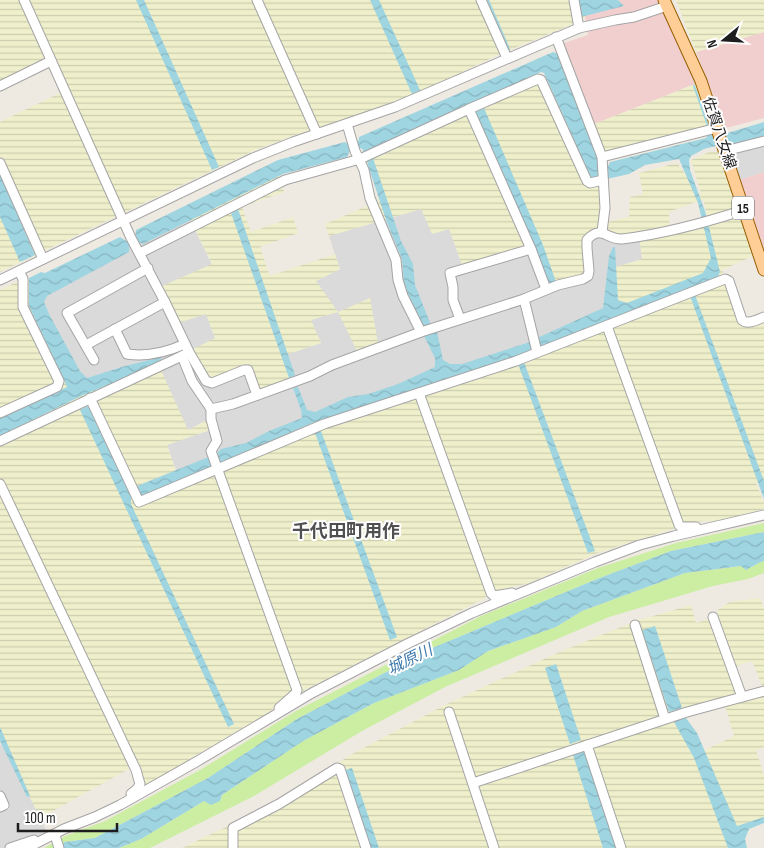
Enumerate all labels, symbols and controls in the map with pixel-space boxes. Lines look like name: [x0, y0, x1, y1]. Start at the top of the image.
north arrow: [699, 15, 749, 65]
text: N: [703, 38, 721, 50]
street label: 佐賀八女線: [698, 94, 740, 172]
road number: 15: [732, 197, 754, 220]
district label: 千代田町用作: [292, 521, 400, 542]
water label: 城原川: [384, 640, 438, 679]
scale bar: [18, 800, 116, 832]
text: 100 m: [25, 809, 56, 828]

